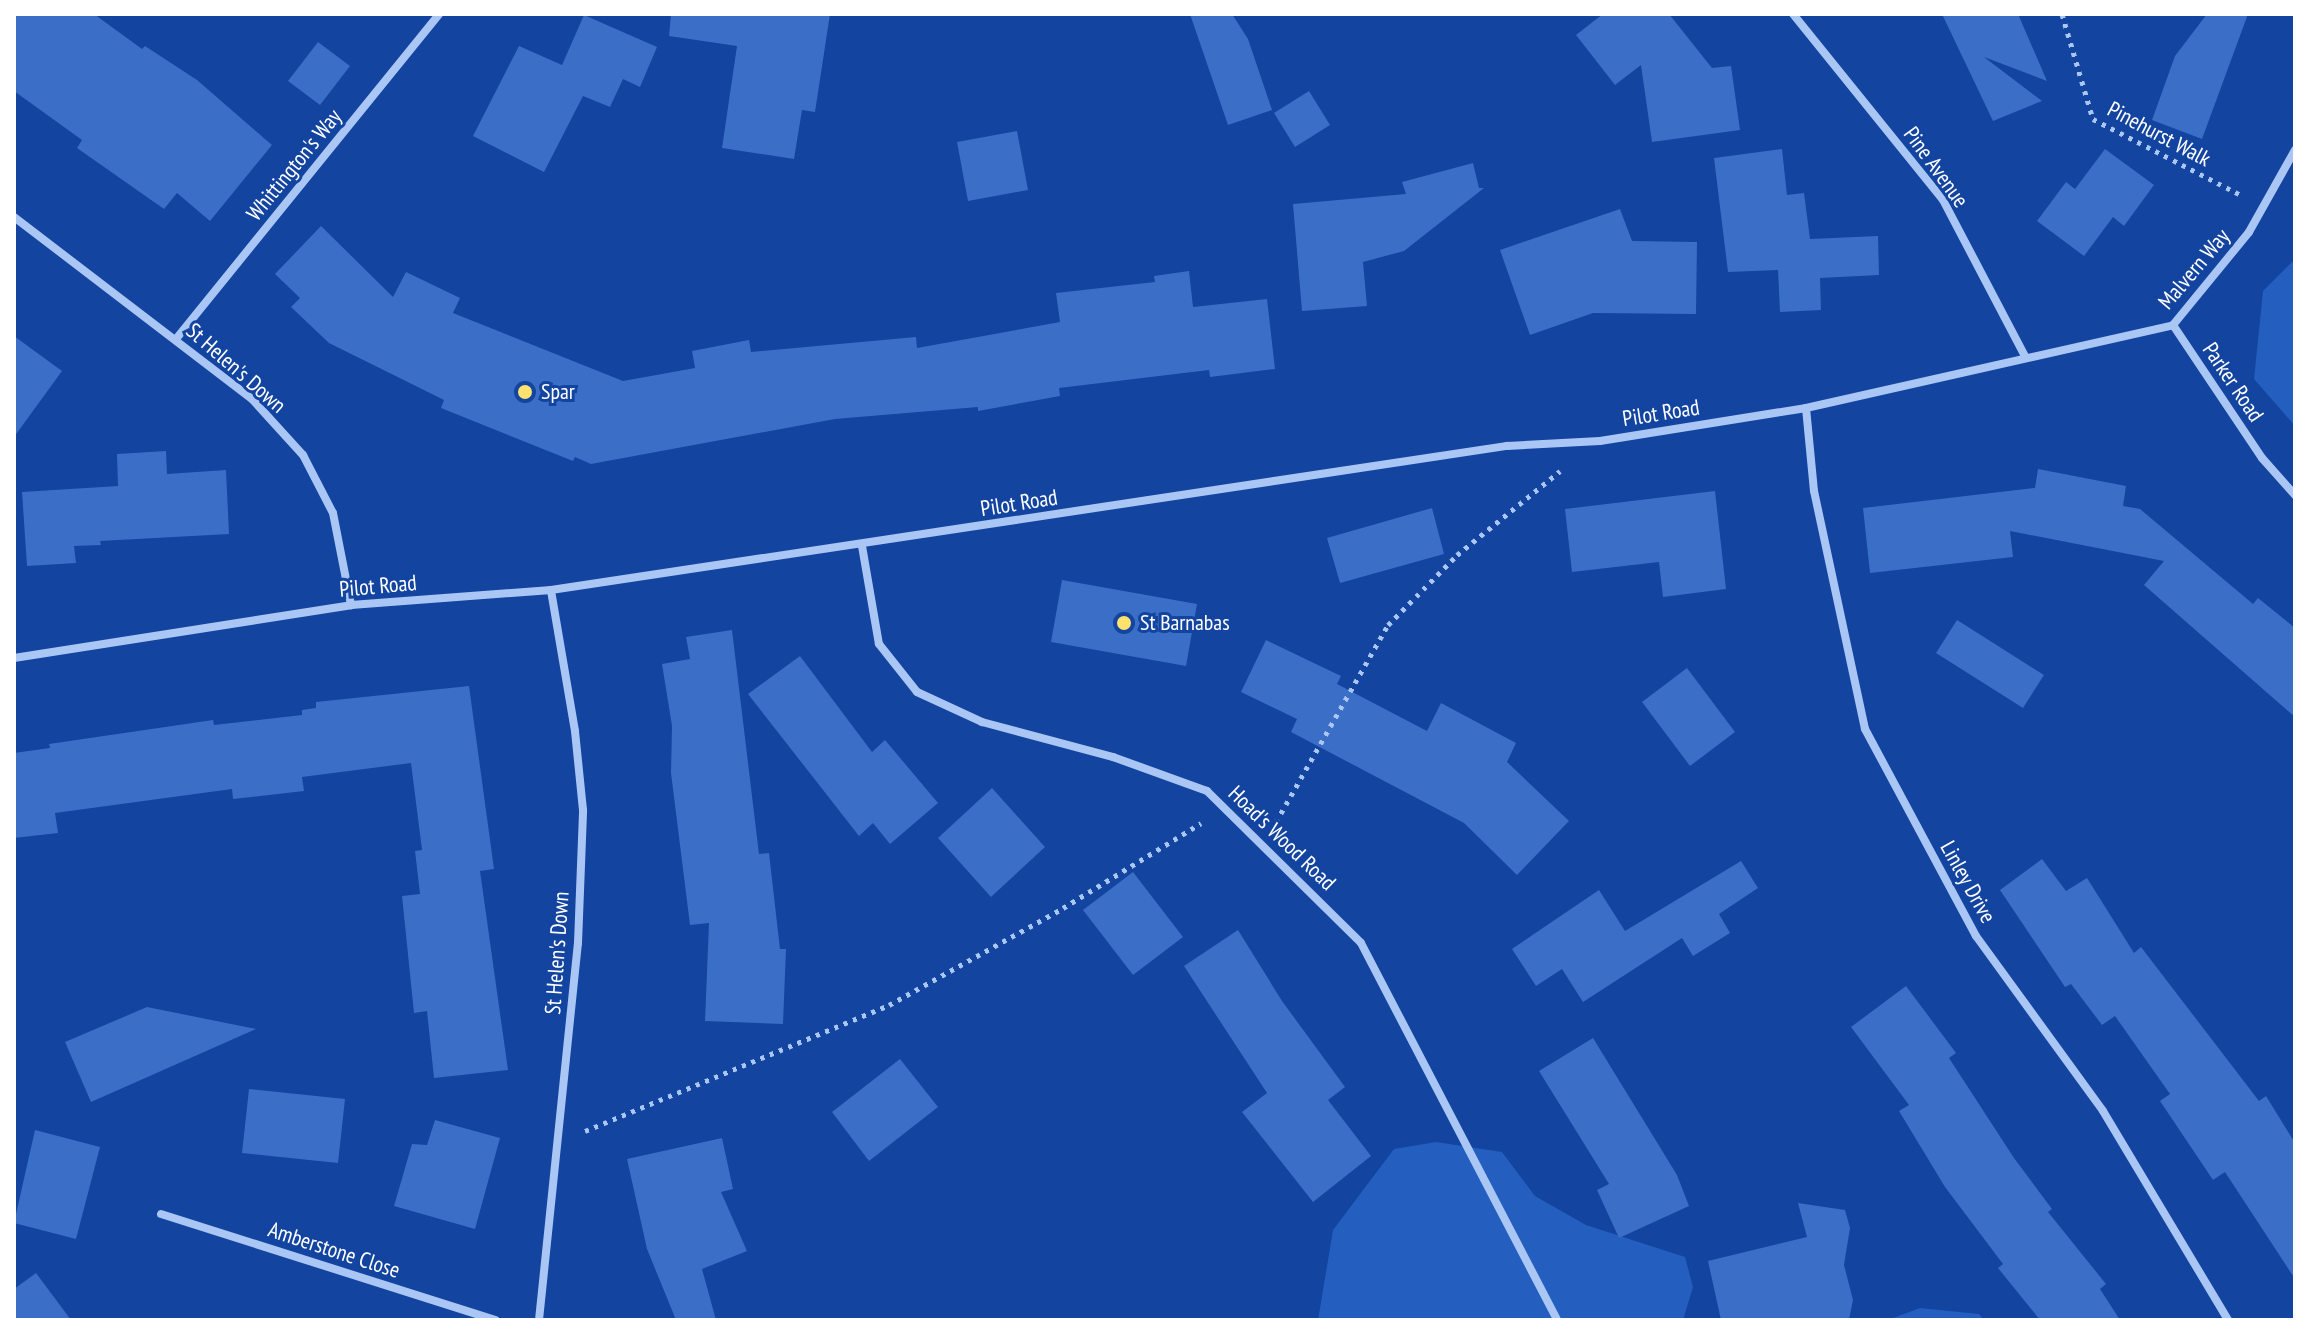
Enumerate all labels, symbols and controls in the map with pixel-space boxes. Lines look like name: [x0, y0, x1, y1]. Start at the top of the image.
street label: Pinehurst Walk: [2103, 96, 2215, 172]
street label: Whittington's Way: [241, 104, 347, 226]
street label: Pine Avenue: [1898, 121, 1974, 213]
street label: Malvern Way: [2153, 223, 2235, 315]
street label: St Helen's Down: [181, 318, 291, 418]
street label: Parker Road: [2197, 337, 2269, 427]
place label: Spar: [541, 379, 575, 405]
marker: Spar: [516, 383, 534, 401]
street label: Pilot Road: [1621, 394, 1701, 432]
street label: Pilot Road: [979, 484, 1059, 522]
street label: Pilot Road: [338, 569, 418, 603]
place label: St Barnabas: [1140, 610, 1230, 636]
marker: St Barnabas: [1115, 614, 1133, 632]
street label: Hoad's Wood Road: [1223, 780, 1341, 896]
street label: Linley Drive: [1935, 836, 2001, 928]
street label: St Helen's Down: [540, 891, 574, 1015]
street label: Amberstone Close: [265, 1216, 403, 1284]

